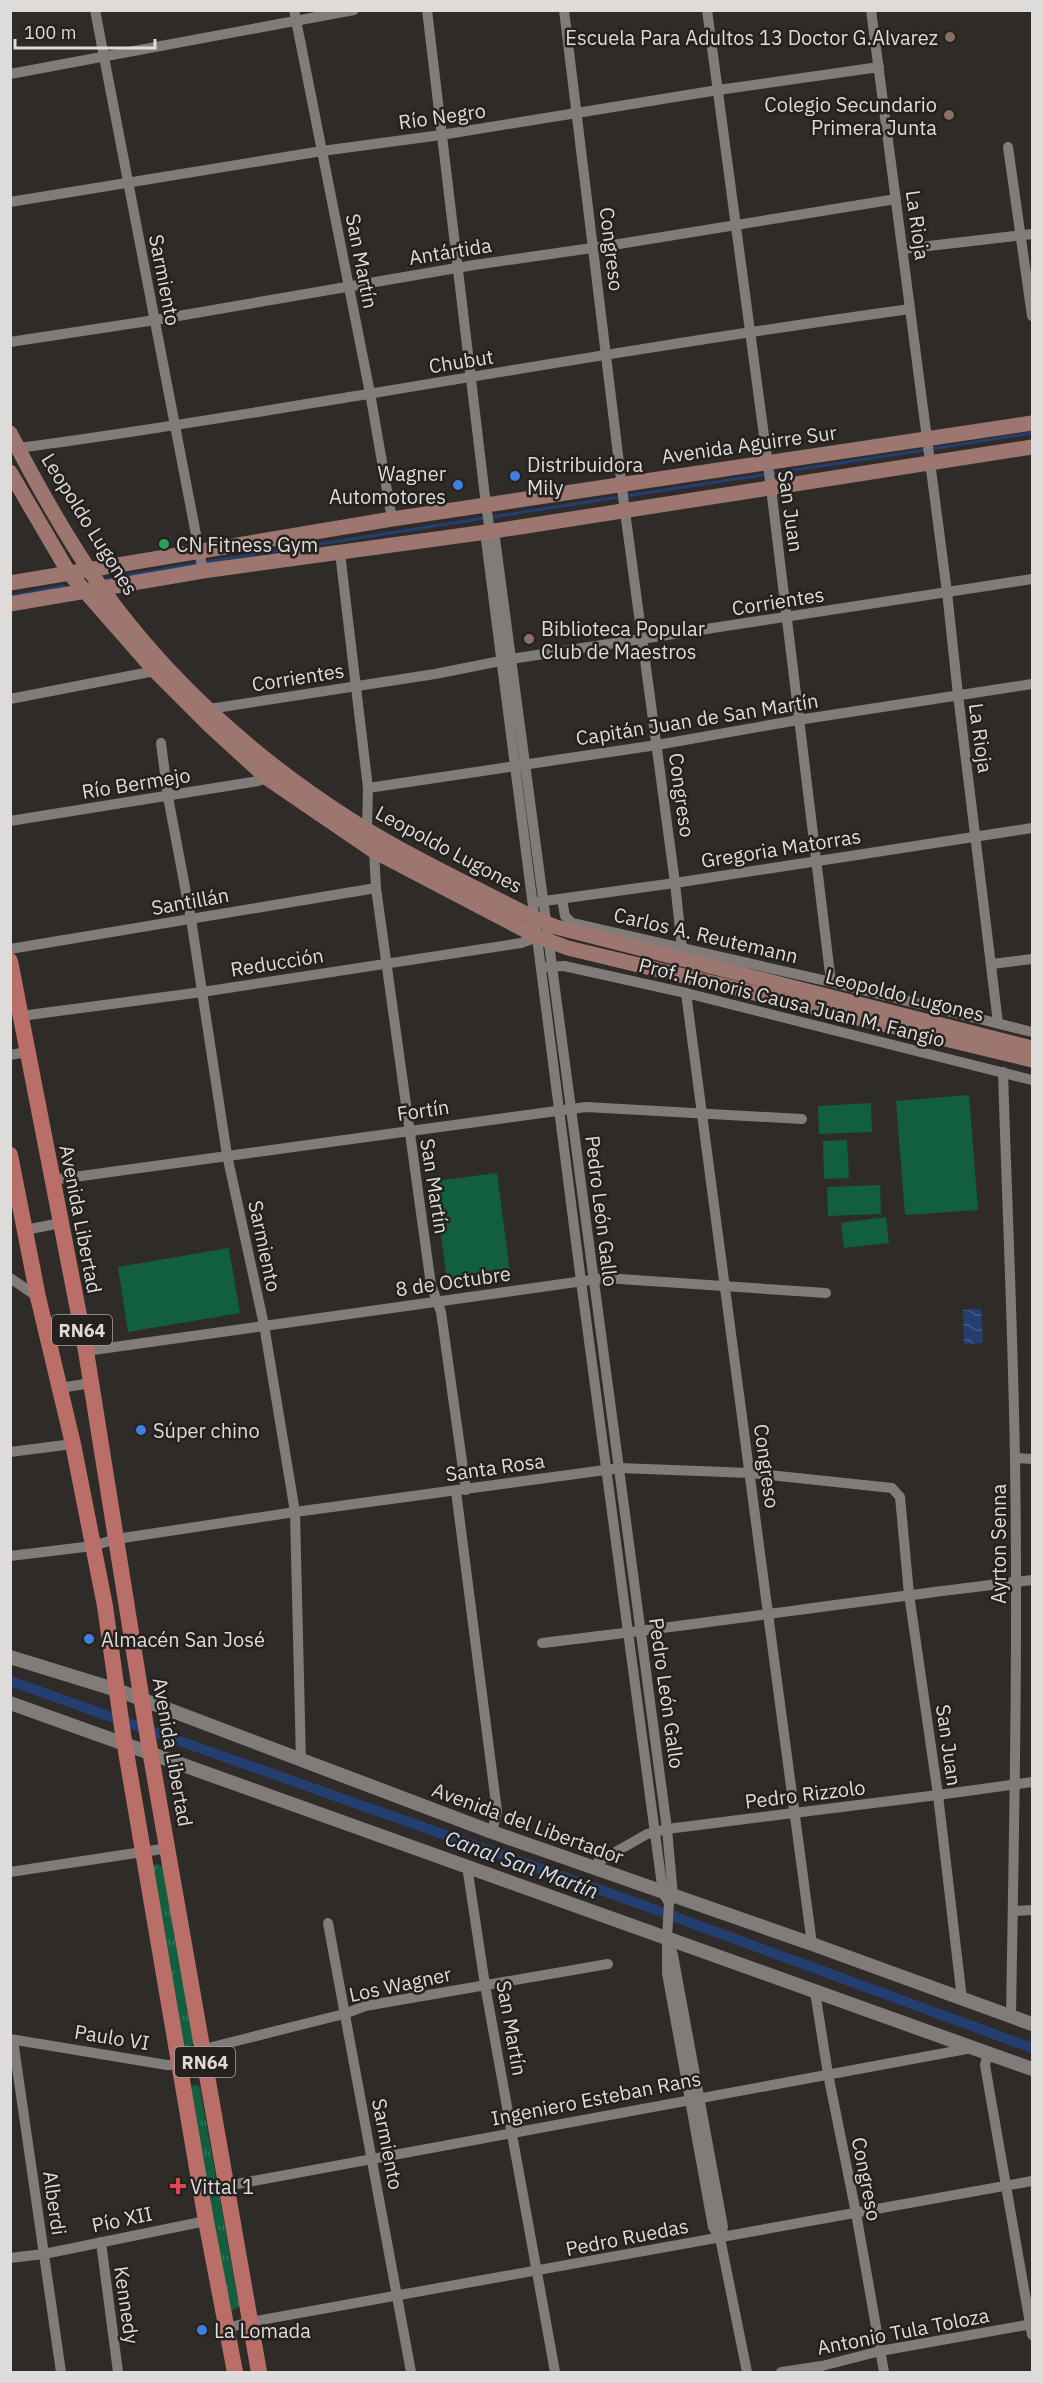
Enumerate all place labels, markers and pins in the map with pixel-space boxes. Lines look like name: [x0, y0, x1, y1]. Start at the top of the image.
place label: Escuela Para Adultos 13 Doctor G.Alvarez: [565, 24, 938, 51]
marker: Escuela Para Adultos 13 Doctor G.Alvarez: [943, 30, 957, 44]
place label: Colegio Secundario Primera Junta: [764, 91, 937, 141]
marker: Colegio Secundario Primera Junta: [942, 108, 956, 122]
place label: Distribuidora Mily: [527, 451, 643, 501]
place label: Wagner Automotores: [329, 460, 446, 510]
marker: Distribuidora Mily: [508, 469, 522, 483]
marker: Wagner Automotores: [451, 478, 465, 492]
place label: CN Fitness Gym: [176, 531, 318, 558]
marker: CN Fitness Gym: [157, 537, 171, 551]
place label: Biblioteca Popular Club de Maestros: [541, 615, 705, 665]
marker: Biblioteca Popular Club de Maestros: [522, 632, 536, 646]
place label: Súper chino: [153, 1417, 260, 1444]
marker: Súper chino: [134, 1423, 148, 1437]
place label: Almacén San José: [101, 1626, 265, 1653]
marker: Almacén San José: [82, 1632, 96, 1646]
place label: Vittal 1: [190, 2173, 254, 2200]
marker: Vittal 1: [171, 2179, 185, 2193]
place label: La Lomada: [214, 2317, 311, 2344]
marker: La Lomada: [195, 2323, 209, 2337]

